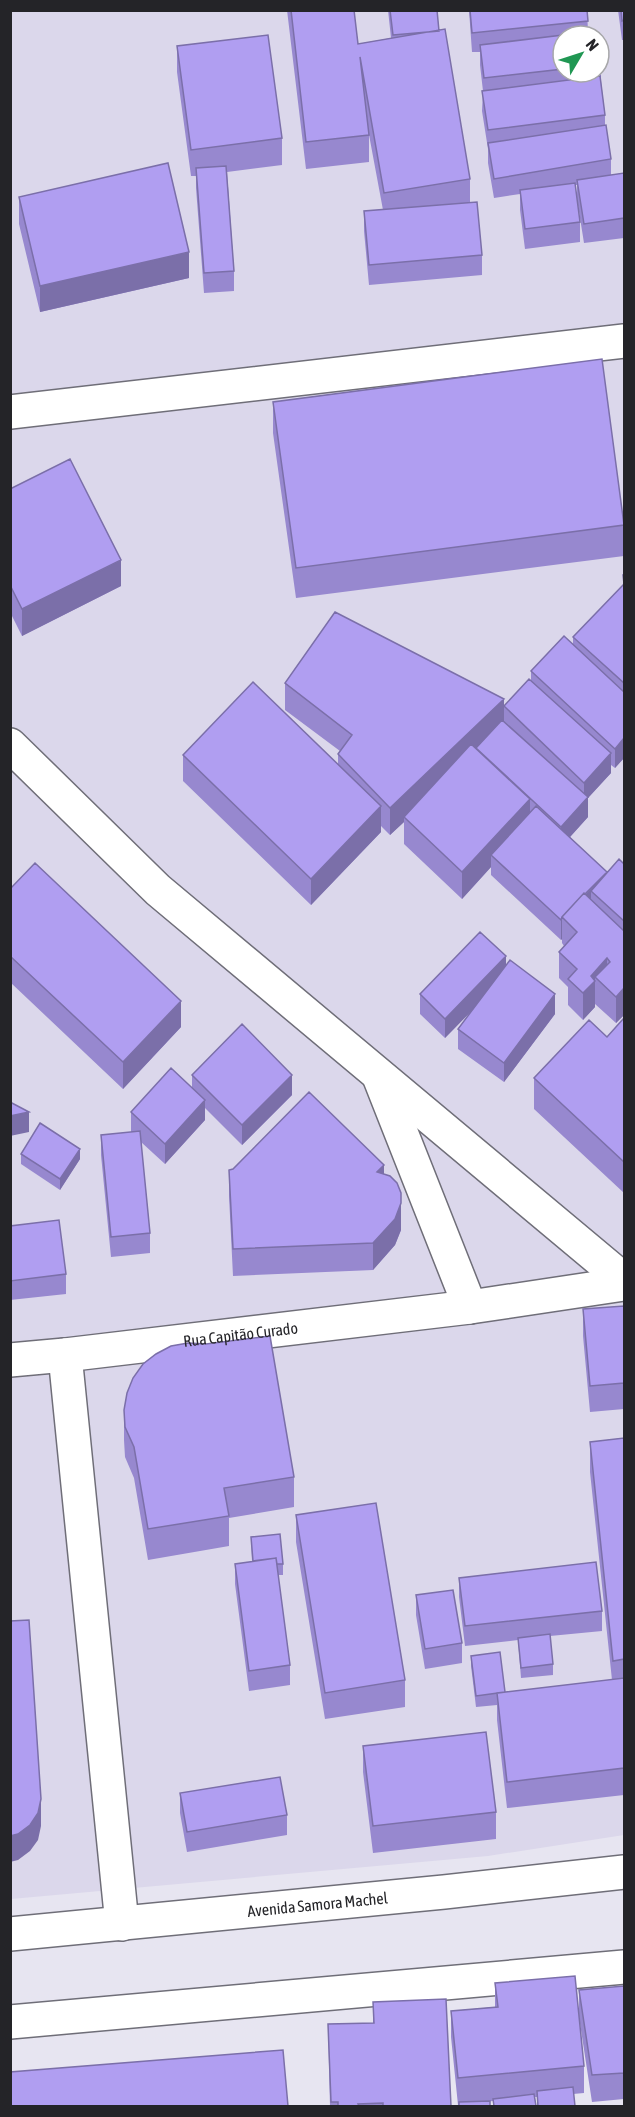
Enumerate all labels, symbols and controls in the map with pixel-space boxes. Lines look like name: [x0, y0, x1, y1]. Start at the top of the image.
north arrow: [551, 24, 611, 84]
text: N: [583, 35, 603, 54]
street label: Rua Capitão Curado: [182, 1318, 299, 1350]
street label: Avenida Samora Machel: [247, 1888, 389, 1920]

